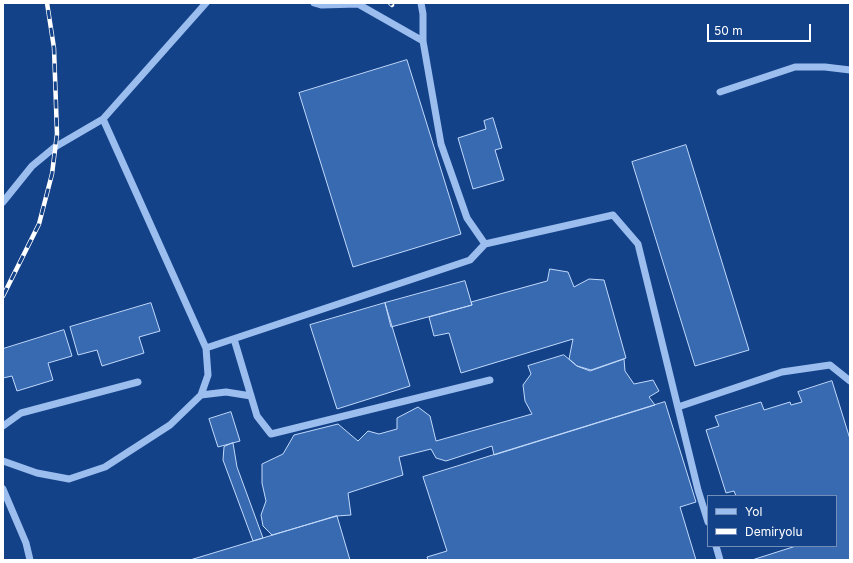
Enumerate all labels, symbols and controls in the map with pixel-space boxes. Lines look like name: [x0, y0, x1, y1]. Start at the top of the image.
scale bar: [709, 16, 813, 42]
text: 50 m: [714, 23, 743, 38]
legend: [707, 495, 837, 547]
text: Yol: [745, 504, 762, 519]
text: Demiryolu: [745, 524, 803, 539]

